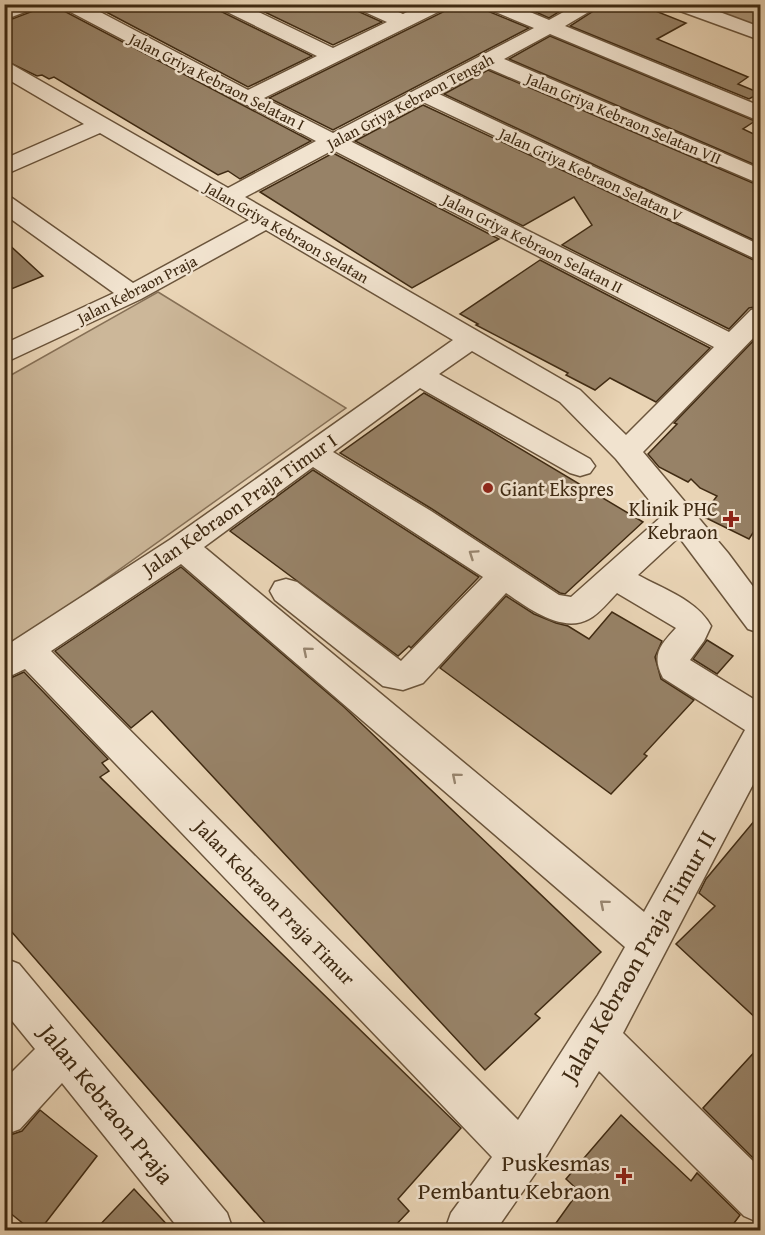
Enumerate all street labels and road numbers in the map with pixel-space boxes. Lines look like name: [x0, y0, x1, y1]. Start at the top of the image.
street label: Jalan Griya Kebraon Selatan I: [123, 25, 309, 136]
street label: Jalan Griya Kebraon Tengah: [321, 47, 498, 156]
street label: Jalan Griya Kebraon Selatan VII: [521, 65, 725, 170]
street label: Jalan Griya Kebraon Selatan V: [493, 120, 687, 227]
street label: Jalan Griya Kebraon Selatan: [199, 174, 374, 289]
street label: Jalan Griya Kebraon Selatan II: [437, 186, 627, 299]
street label: Jalan Kebraon Praja: [71, 248, 201, 330]
street label: Jalan Kebraon Praja Timur I: [133, 426, 342, 584]
street label: Jalan Kebraon Praja Timur: [186, 810, 362, 992]
street label: Jalan Kebraon Praja Timur II: [550, 824, 724, 1091]
street label: Jalan Kebraon Praja: [29, 1014, 183, 1192]

